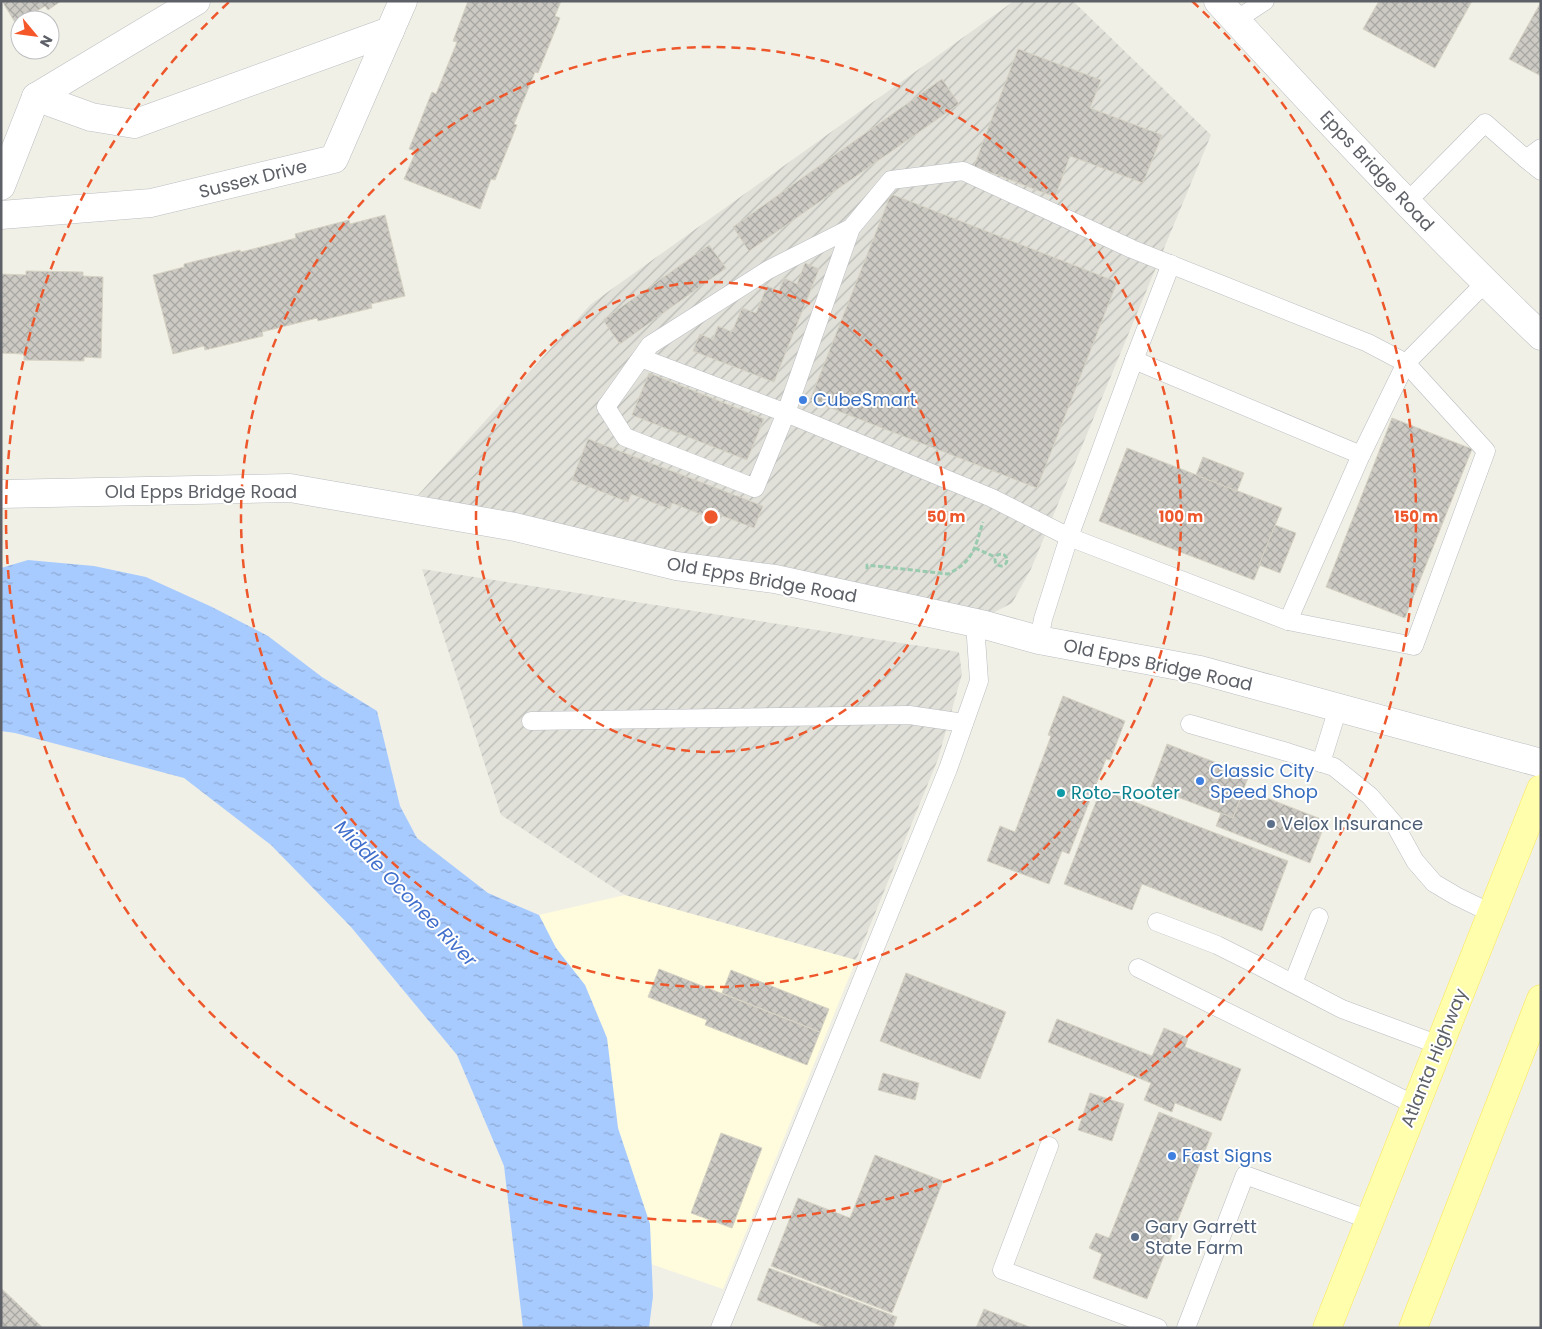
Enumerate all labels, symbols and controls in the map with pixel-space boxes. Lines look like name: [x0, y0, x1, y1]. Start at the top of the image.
north arrow: [10, 10, 60, 60]
text: N: [35, 32, 58, 51]
street label: Epps Bridge Road: [1315, 105, 1440, 237]
street label: Sussex Drive: [196, 153, 310, 204]
place label: CubeSmart: [813, 387, 916, 412]
marker: CubeSmart: [797, 394, 809, 406]
street label: Old Epps Bridge Road: [105, 479, 297, 504]
text: 50 m: [927, 506, 965, 527]
text: 100 m: [1159, 506, 1203, 527]
text: 150 m: [1394, 506, 1438, 527]
centre of rings: [702, 508, 720, 526]
street label: Old Epps Bridge Road: [665, 550, 859, 609]
street label: Old Epps Bridge Road: [1061, 632, 1255, 697]
place label: Classic City Speed Shop: [1210, 758, 1318, 804]
marker: Classic City Speed Shop: [1194, 775, 1206, 787]
place label: Roto-Rooter: [1071, 780, 1180, 805]
marker: Roto-Rooter: [1055, 787, 1067, 799]
place label: Velox Insurance: [1281, 811, 1423, 836]
water label: Middle Oconee River: [328, 814, 484, 973]
marker: Velox Insurance: [1265, 818, 1277, 830]
street label: Atlanta Highway: [1394, 985, 1473, 1131]
place label: Fast Signs: [1182, 1143, 1272, 1168]
marker: Fast Signs: [1166, 1150, 1178, 1162]
place label: Gary Garrett State Farm: [1145, 1214, 1257, 1260]
marker: Gary Garrett State Farm: [1129, 1231, 1141, 1243]

